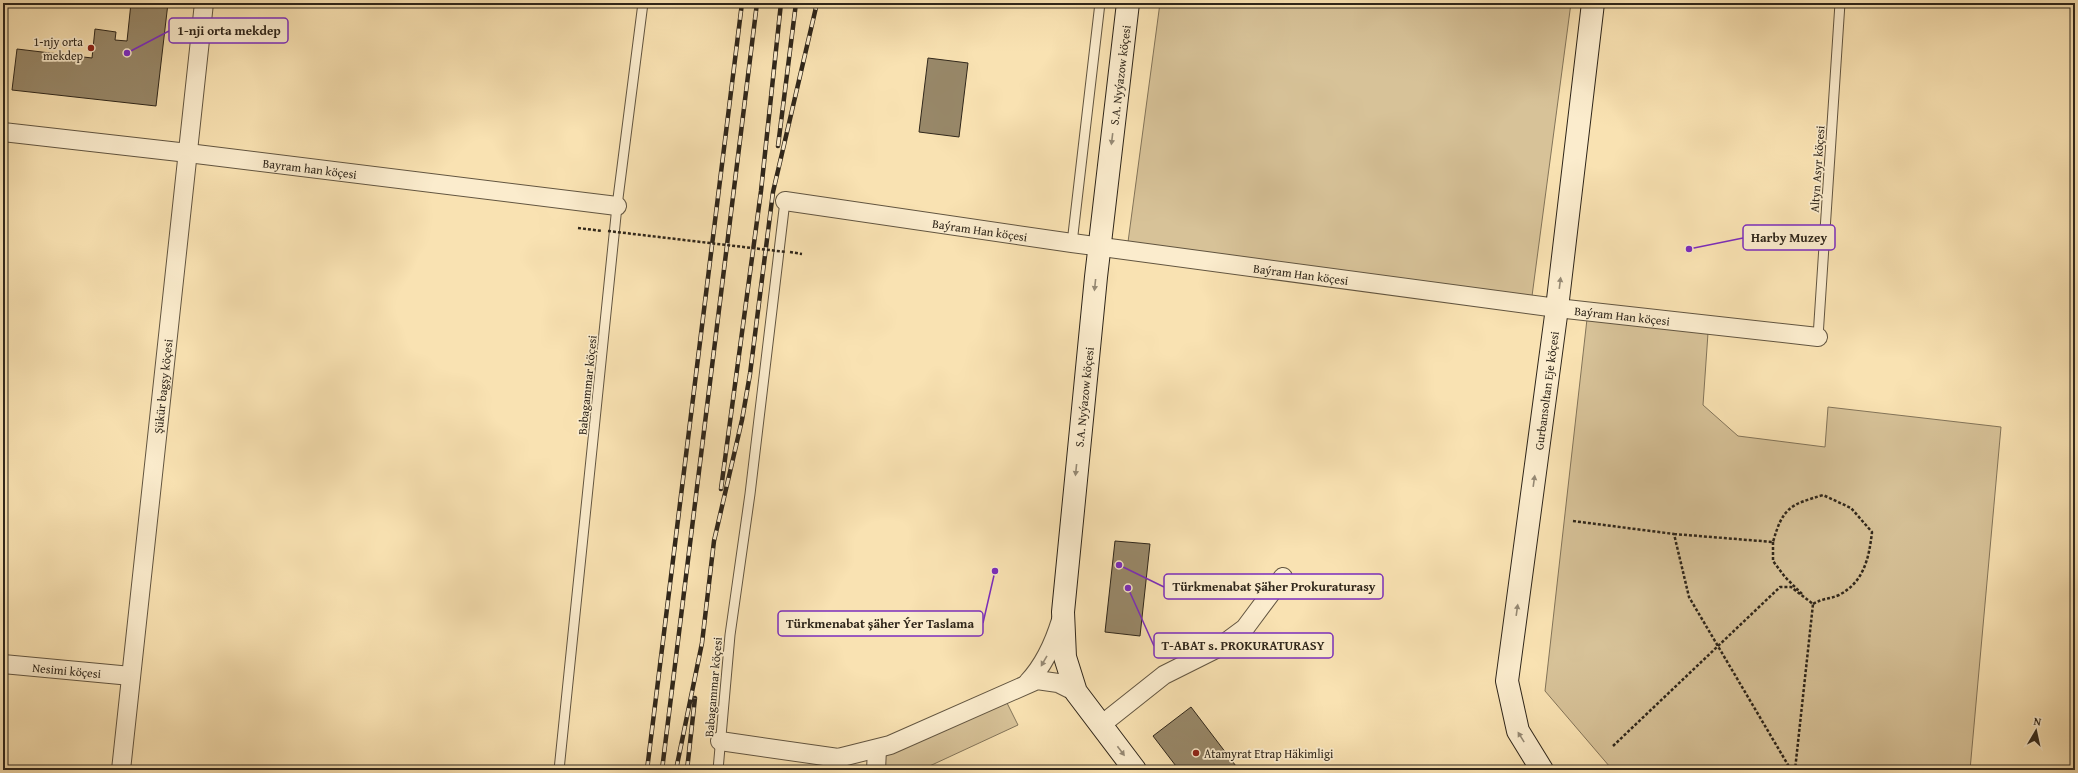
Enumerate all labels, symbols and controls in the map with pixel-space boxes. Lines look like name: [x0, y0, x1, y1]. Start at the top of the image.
callout: 1-nji orta mekdep: [169, 18, 288, 43]
text: 1-nji orta mekdep: [177, 21, 281, 40]
street label: S.A. Nyýazow köçesi: [1105, 23, 1135, 126]
place label: 1-njy orta mekdep: [34, 33, 84, 64]
marker: 1-njy orta mekdep: [86, 43, 96, 53]
street label: Altyn Asyr köçesi: [1805, 124, 1829, 213]
one-way arrow: [1109, 133, 1116, 145]
street label: Bayram han köçesi: [262, 154, 358, 182]
street label: Baýram Han köçesi: [931, 214, 1029, 245]
callout: Harby Muzey: [1743, 225, 1835, 250]
text: Harby Muzey: [1751, 228, 1827, 247]
street label: Baýram Han köçesi: [1252, 259, 1350, 289]
one-way arrow: [1557, 277, 1563, 289]
one-way arrow: [1092, 279, 1098, 291]
street label: Baýram Han köçesi: [1574, 302, 1671, 329]
street label: Gurbansoltan Eje köçesi: [1530, 330, 1562, 451]
street label: Babagammar köçesi: [573, 334, 601, 436]
street label: Şükür bagşy köçesi: [149, 337, 176, 434]
street label: S.A. Nyýazow köçesi: [1070, 345, 1098, 448]
one-way arrow: [1073, 464, 1080, 476]
one-way arrow: [1531, 475, 1537, 487]
callout: Türkmenabat Şäher Prokuraturasy: [1164, 574, 1383, 599]
text: Türkmenabat Şäher Prokuraturasy: [1172, 577, 1376, 596]
one-way arrow: [1514, 604, 1520, 616]
callout: Türkmenabat şäher Ýer Taslama: [778, 611, 983, 636]
text: Türkmenabat şäher Ýer Taslama: [786, 614, 974, 633]
callout: T-ABAT s. PROKURATURASY: [1154, 633, 1333, 658]
street label: Babagammar köçesi: [700, 636, 726, 738]
text: T-ABAT s. PROKURATURASY: [1161, 636, 1325, 655]
one-way arrow: [1041, 655, 1048, 667]
street label: Nesimi köçesi: [32, 658, 102, 682]
north arrow: [2016, 711, 2056, 751]
text: N: [2033, 713, 2043, 730]
one-way arrow: [1518, 731, 1525, 743]
place label: Atamyrat Etrap Häkimligi: [1204, 745, 1334, 762]
one-way arrow: [1117, 746, 1125, 756]
marker: Atamyrat Etrap Häkimligi: [1191, 748, 1201, 758]

